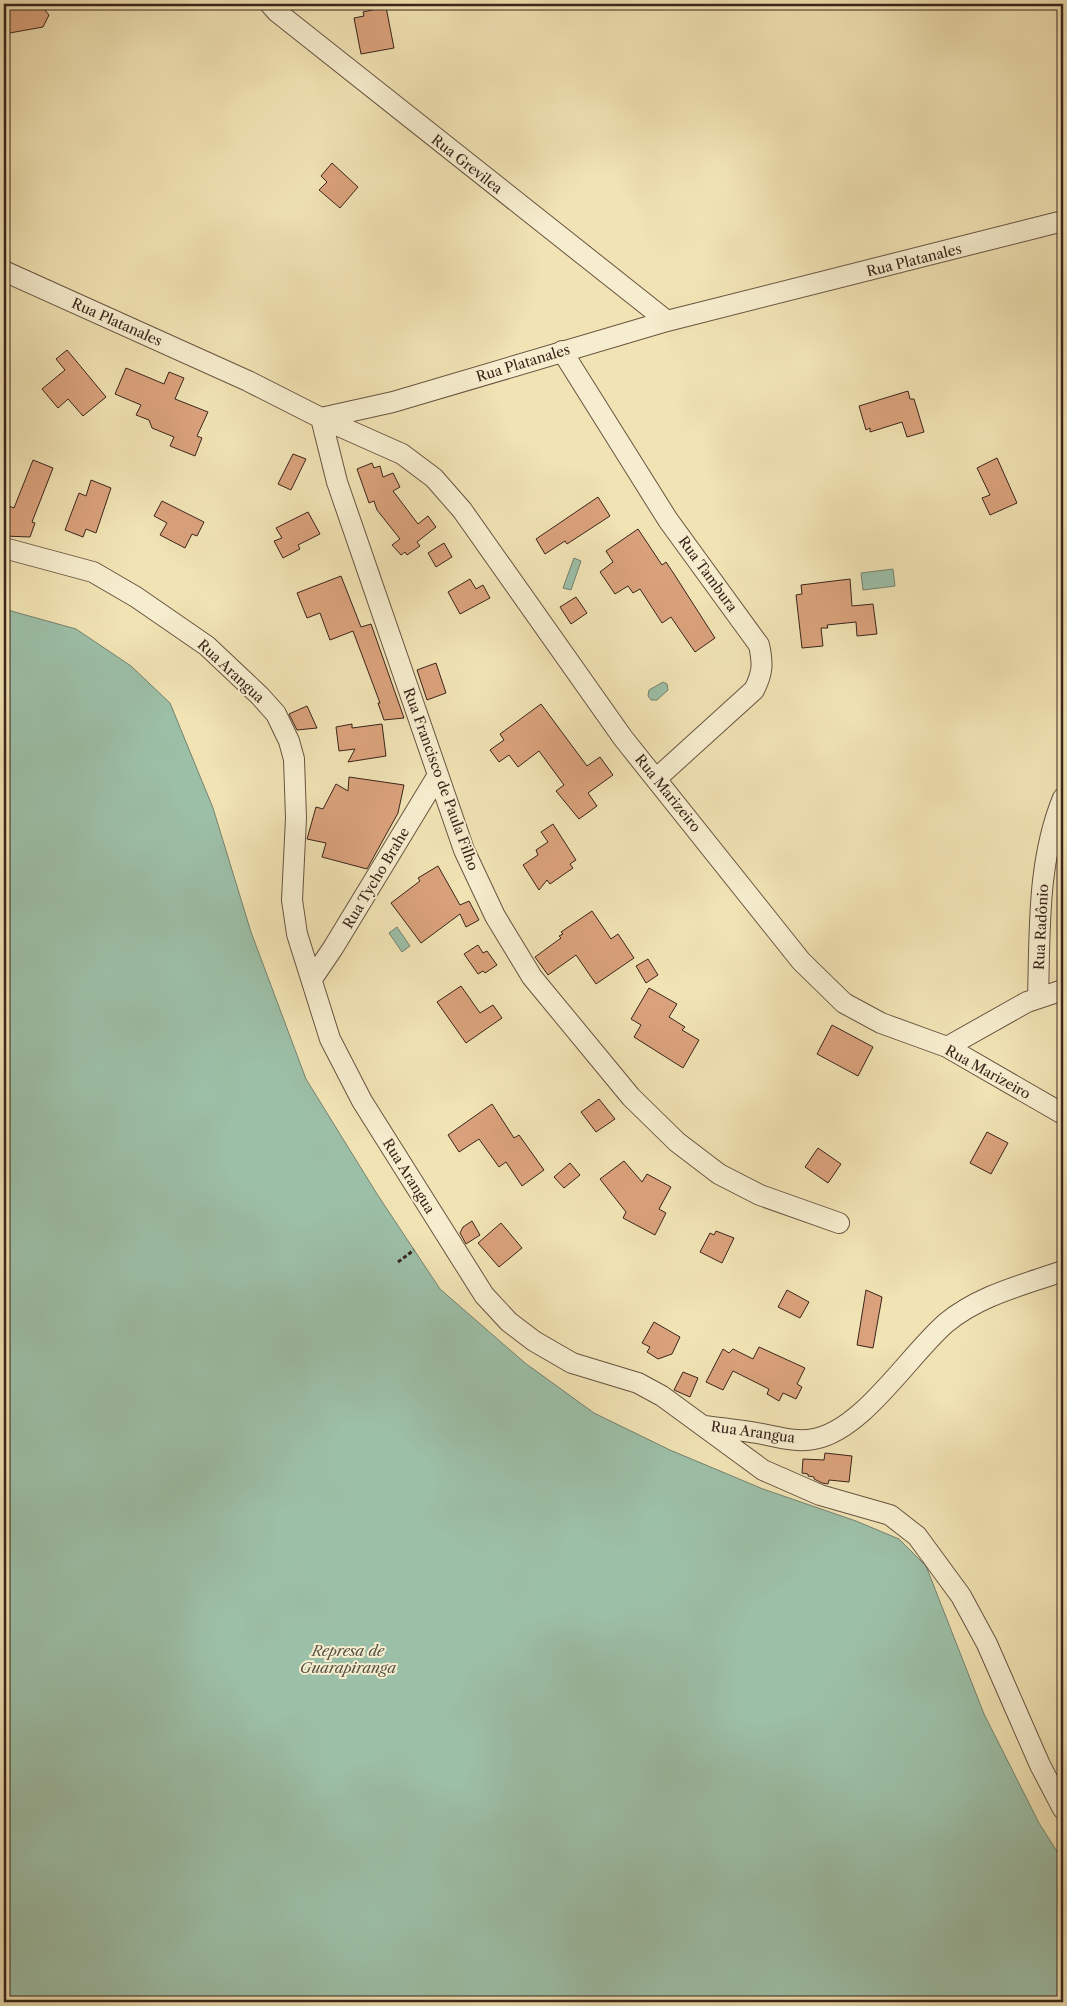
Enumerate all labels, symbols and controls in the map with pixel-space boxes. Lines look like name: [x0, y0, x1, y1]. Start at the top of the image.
street label: Rua Grevilea: [428, 131, 507, 198]
street label: Rua Platanales: [865, 240, 963, 280]
street label: Rua Platanales: [69, 294, 165, 350]
street label: Rua Platanales: [474, 340, 572, 386]
street label: Rua Tambura: [674, 533, 742, 616]
street label: Rua Arangua: [194, 635, 269, 707]
street label: Rua Francisco de Paula Filho: [399, 685, 483, 873]
street label: Rua Marizeiro: [631, 750, 705, 836]
street label: Rua Tycho Brahe: [339, 824, 413, 932]
street label: Rua Radônio: [1030, 884, 1052, 970]
street label: Rua Marizeiro: [942, 1041, 1034, 1103]
street label: Rua Arangua: [379, 1135, 439, 1217]
street label: Rua Arangua: [710, 1417, 797, 1447]
water label: Represa de Guarapiranga: [300, 1641, 396, 1677]

